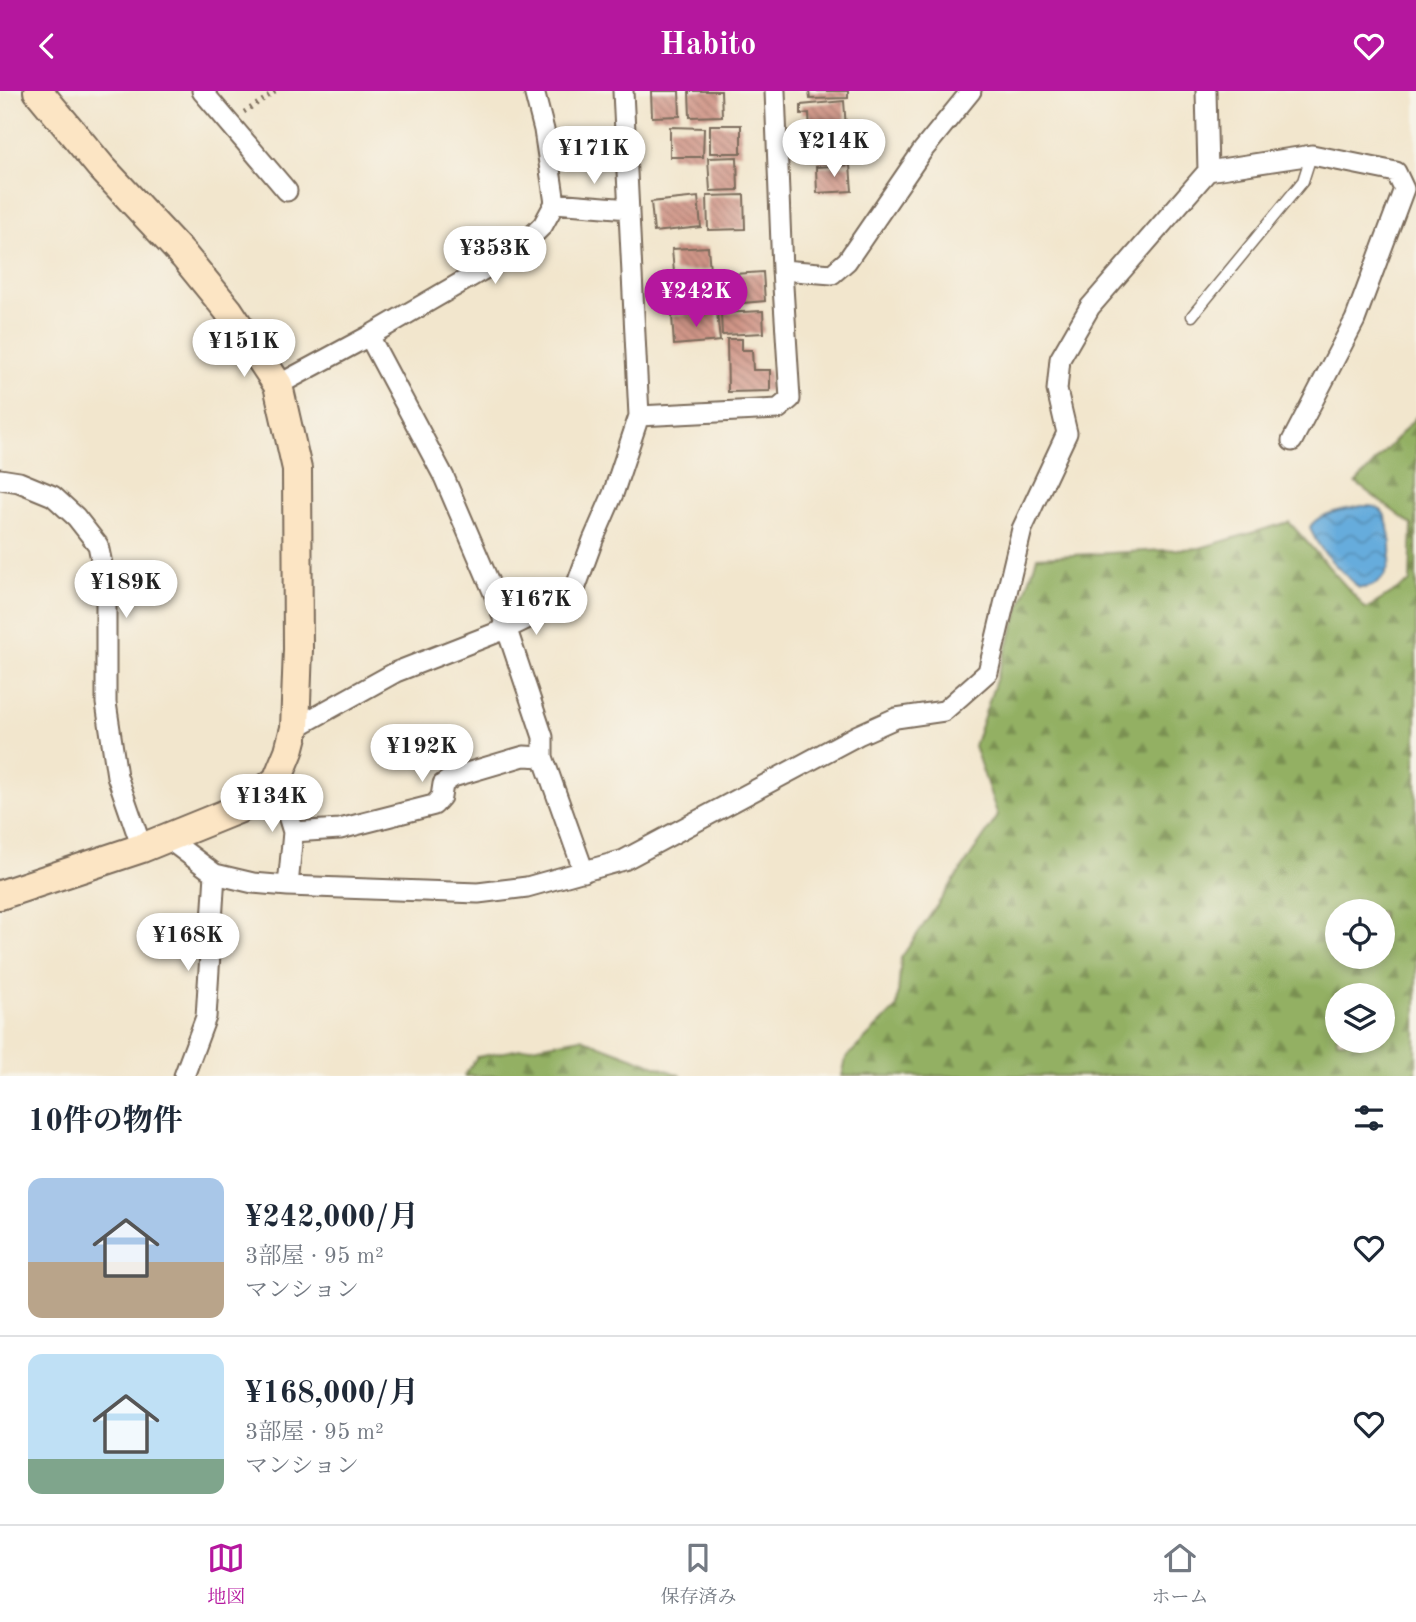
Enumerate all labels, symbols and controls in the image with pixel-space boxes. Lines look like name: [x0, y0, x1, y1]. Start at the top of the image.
icon: back: [28, 27, 66, 65]
icon: heart: [1350, 27, 1388, 65]
text: Habito: [660, 30, 756, 62]
pin: ¥214K: [785, 119, 883, 179]
pin: ¥171K: [545, 127, 643, 186]
text: ¥214K: [798, 130, 870, 153]
text: ¥171K: [558, 137, 630, 160]
pin: ¥353K: [446, 227, 544, 286]
text: ¥353K: [459, 237, 531, 260]
pin: ¥242K: [647, 269, 745, 329]
text: ¥242K: [660, 280, 732, 303]
pin: ¥151K: [195, 320, 293, 379]
text: ¥151K: [208, 330, 280, 353]
pin: ¥189K: [77, 561, 175, 620]
text: ¥189K: [90, 571, 162, 594]
pin: ¥167K: [487, 577, 585, 637]
text: ¥167K: [500, 588, 572, 611]
pin: ¥192K: [373, 725, 471, 784]
text: ¥192K: [386, 735, 458, 758]
pin: ¥134K: [223, 775, 321, 834]
text: ¥134K: [236, 785, 308, 808]
map controls: [1325, 899, 1395, 1053]
button: locate: [1325, 899, 1395, 969]
pin: ¥168K: [139, 913, 237, 973]
text: ¥168K: [152, 924, 224, 947]
button: layers: [1325, 983, 1395, 1053]
icon: filters: [1350, 1099, 1388, 1137]
text: 10件の物件: [28, 1107, 183, 1137]
text: ¥242,000/月: [245, 1203, 419, 1233]
icon: home: [84, 1206, 168, 1290]
icon: heart: [1350, 1229, 1388, 1267]
text: 3部屋 · 95 m²: [245, 1245, 384, 1268]
text: マンション: [245, 1279, 359, 1302]
text: ¥168,000/月: [245, 1379, 419, 1409]
icon: home: [84, 1382, 168, 1466]
icon: heart: [1350, 1405, 1388, 1443]
text: 3部屋 · 95 m²: [245, 1421, 384, 1444]
text: マンション: [245, 1455, 359, 1478]
tab: 地図: [207, 1539, 246, 1610]
tab: 保存済み: [660, 1539, 737, 1610]
tab: ホーム: [1151, 1539, 1209, 1610]

